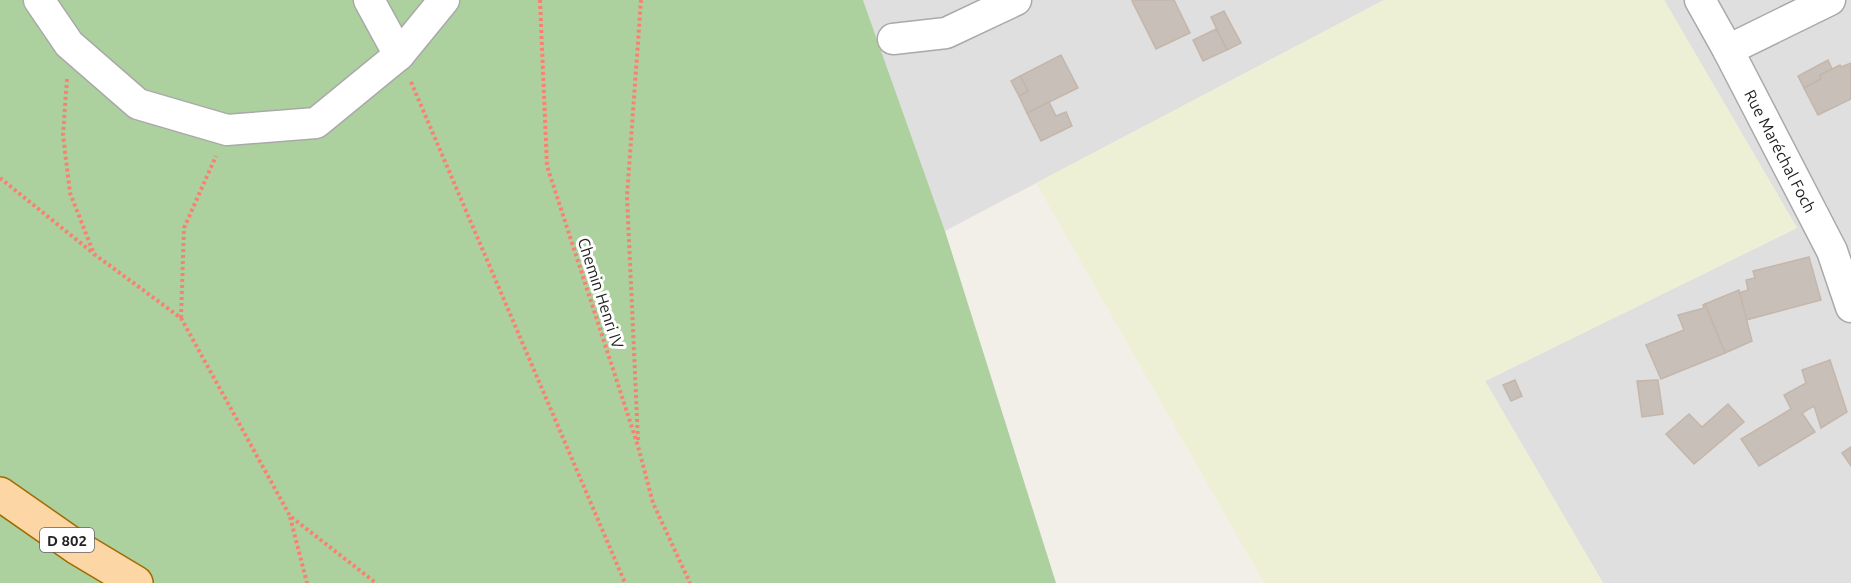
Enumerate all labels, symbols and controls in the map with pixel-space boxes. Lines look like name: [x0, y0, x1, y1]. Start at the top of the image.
street label: Rue Maréchal Foch: [1741, 87, 1819, 215]
street label: Chemin Henri IV: [575, 235, 627, 351]
road number: D 802: [40, 528, 94, 552]

